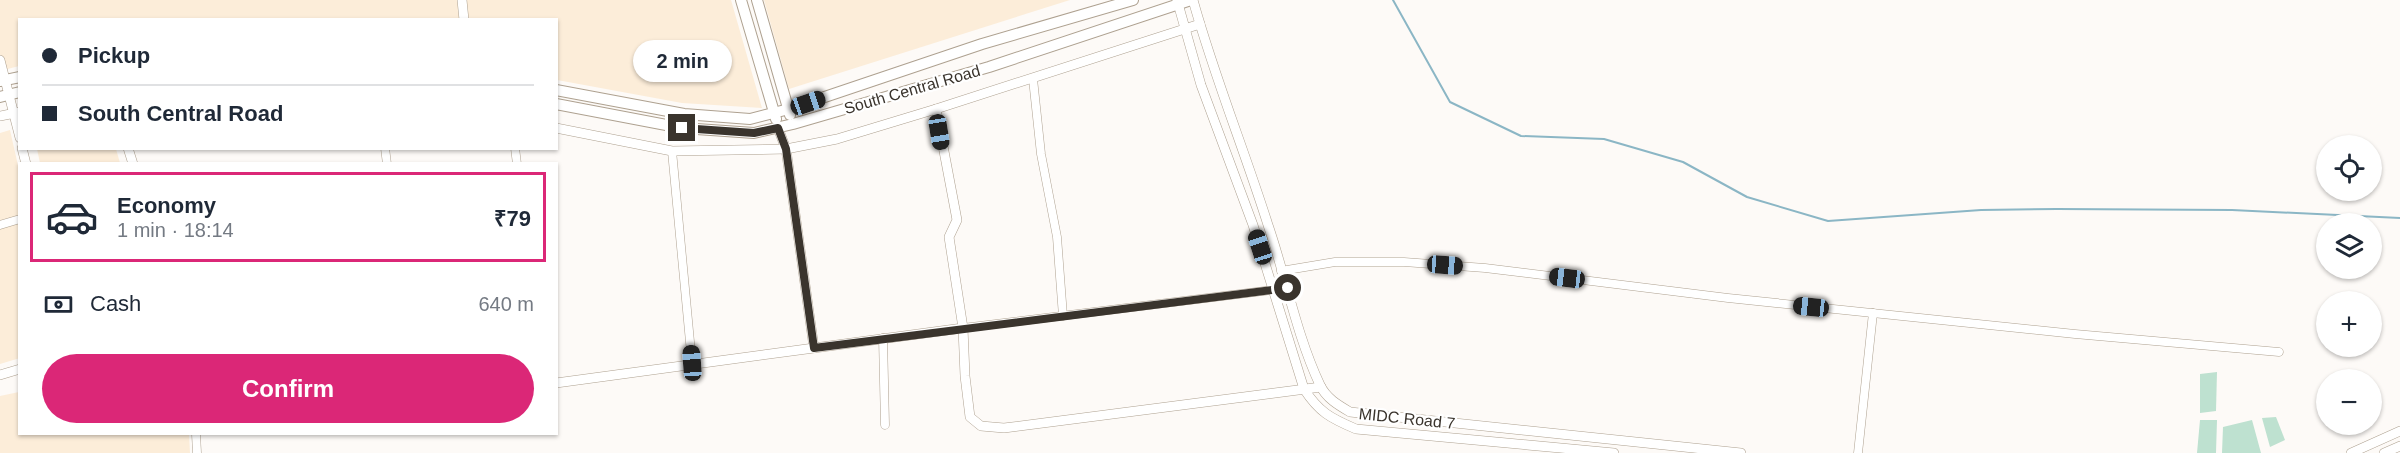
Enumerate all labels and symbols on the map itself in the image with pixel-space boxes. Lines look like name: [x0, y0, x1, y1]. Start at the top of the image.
callout: 2 min: [632, 41, 732, 83]
street label: South Central Road: [842, 62, 982, 117]
car: [788, 89, 828, 117]
car: [927, 113, 951, 151]
route end: [668, 114, 695, 141]
car: [1246, 227, 1274, 267]
car: [1426, 255, 1464, 275]
car: [1548, 267, 1586, 289]
route start: [1274, 274, 1301, 301]
car: [1792, 296, 1830, 318]
car: [682, 344, 702, 382]
street label: MIDC Road 7: [1358, 405, 1456, 432]

